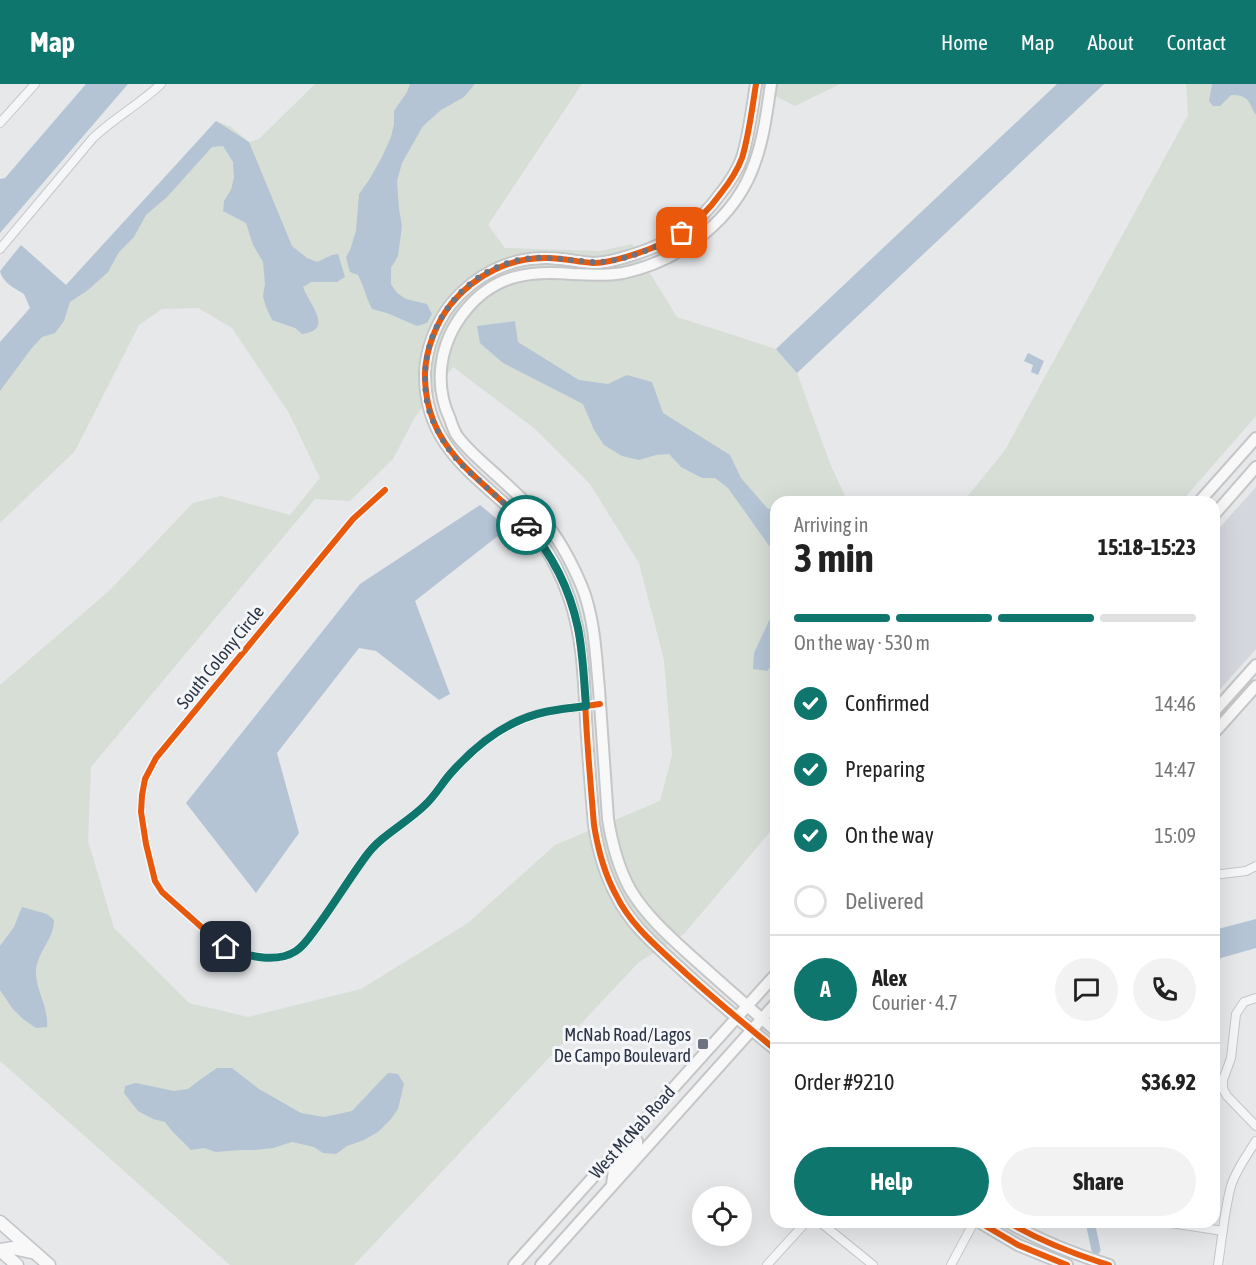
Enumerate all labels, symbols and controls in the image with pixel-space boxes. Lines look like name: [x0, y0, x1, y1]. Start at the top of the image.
text: Map: [30, 26, 75, 58]
text: Home: [941, 30, 988, 54]
text: Map: [1021, 30, 1055, 54]
text: About: [1088, 30, 1134, 54]
text: Contact: [1167, 30, 1226, 54]
pin: [656, 207, 707, 258]
icon: bag: [665, 216, 698, 249]
courier: [496, 495, 556, 555]
icon: car: [510, 509, 543, 542]
text: Arriving in: [794, 513, 868, 536]
text: 15:18–15:23: [1098, 534, 1196, 560]
text: 3 min: [794, 536, 874, 580]
street label: South Colony Circle: [172, 601, 268, 713]
text: On the way · 530 m: [794, 631, 930, 654]
icon: check: [794, 687, 827, 720]
text: Confirmed: [845, 690, 930, 716]
text: 14:46: [1155, 692, 1196, 715]
icon: check: [794, 753, 827, 786]
text: Preparing: [845, 756, 925, 782]
text: 14:47: [1155, 758, 1196, 781]
icon: check: [794, 819, 827, 852]
text: On the way: [845, 822, 934, 848]
text: 15:09: [1154, 824, 1196, 847]
text: Delivered: [845, 888, 924, 914]
pin: [200, 921, 251, 972]
icon: home: [209, 930, 242, 963]
button: chat: [1055, 958, 1118, 1021]
button: phone: [1133, 958, 1196, 1021]
text: Alex: [872, 965, 907, 991]
text: A: [820, 976, 831, 1002]
text: Courier · 4.7: [872, 991, 958, 1014]
place label: McNab Road/Lagos De Campo Boulevard: [554, 1024, 691, 1066]
marker: McNab Road/Lagos De Campo Boulevard: [696, 1037, 710, 1051]
text: Order #9210: [794, 1069, 894, 1095]
text: $36.92: [1141, 1069, 1196, 1095]
street label: West McNab Road: [585, 1081, 679, 1183]
button: Help: [794, 1147, 989, 1216]
button: Share: [1001, 1147, 1196, 1216]
map controls: [692, 1186, 752, 1246]
button: locate: [692, 1186, 752, 1246]

